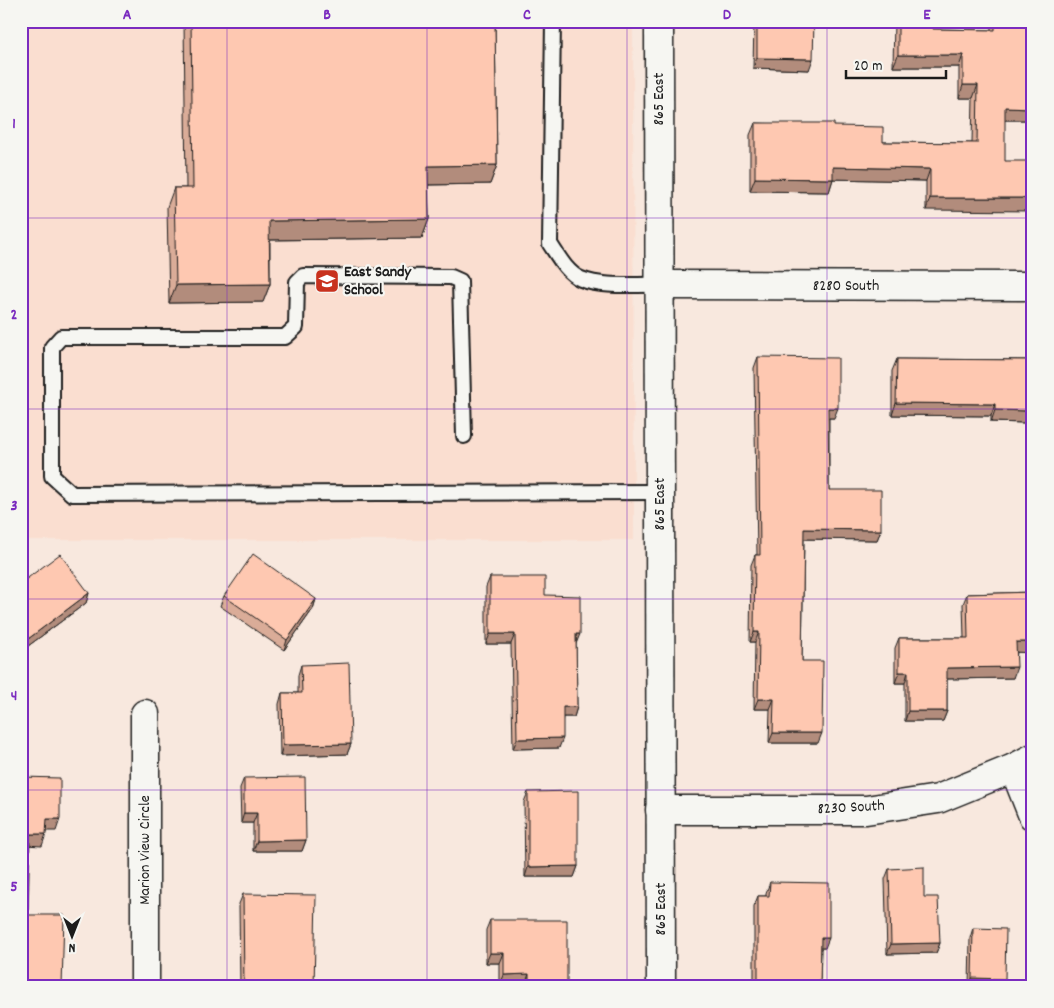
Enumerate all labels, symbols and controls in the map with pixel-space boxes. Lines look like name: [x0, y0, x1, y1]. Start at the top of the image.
text: A: [123, 4, 132, 27]
text: B: [323, 4, 331, 27]
text: C: [523, 4, 531, 27]
text: D: [723, 4, 732, 27]
text: E: [923, 4, 931, 27]
scale bar: [846, 48, 946, 80]
text: 20 m: [854, 56, 882, 78]
street label: 865 East: [648, 73, 671, 125]
text: 1: [12, 113, 16, 136]
place label: East Sandy School: [344, 261, 413, 302]
school or university icon: East Sandy School: [314, 268, 340, 294]
street label: 8280 South: [813, 275, 879, 298]
text: 2: [11, 304, 18, 327]
street label: 865 East: [649, 478, 672, 530]
text: 3: [10, 495, 18, 518]
text: 4: [11, 685, 17, 708]
street label: Marion View Circle: [134, 795, 157, 905]
street label: 8230 South: [817, 795, 885, 821]
text: 5: [10, 876, 18, 899]
street label: 865 East: [650, 883, 673, 935]
north arrow: [48, 910, 98, 960]
text: N: [68, 937, 75, 957]

